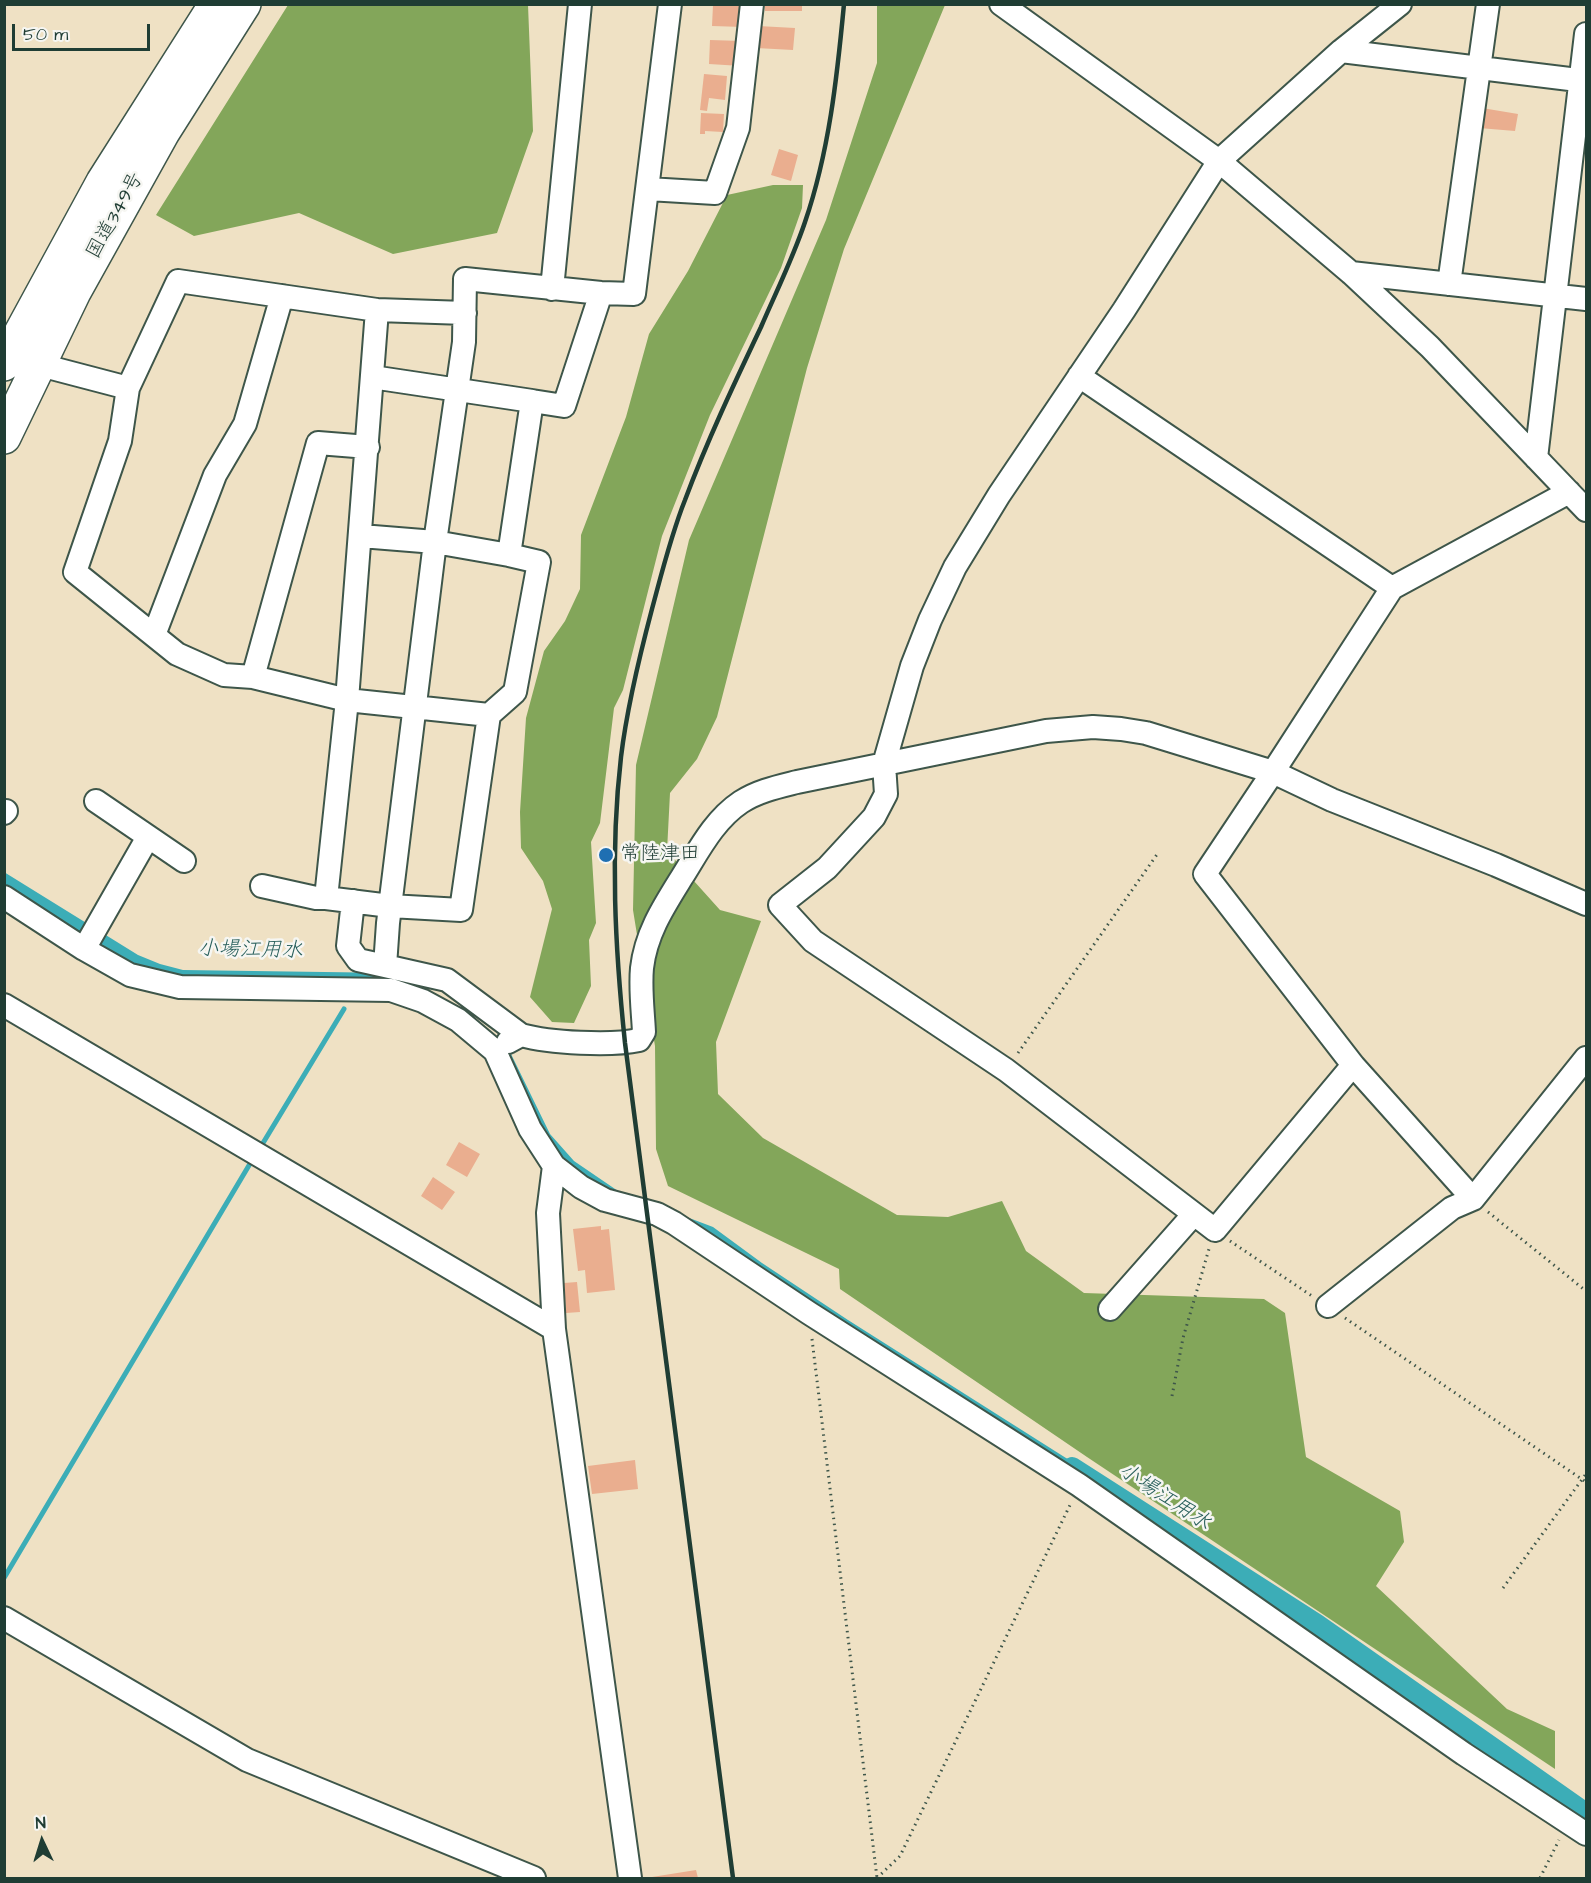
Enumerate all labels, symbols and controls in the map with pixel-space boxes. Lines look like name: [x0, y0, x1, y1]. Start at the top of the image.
scale bar: [15, 12, 153, 50]
text: 50 m: [23, 22, 68, 47]
street label: 国道349号: [82, 169, 150, 263]
place label: 常陸津田: [620, 843, 700, 867]
marker: 常陸津田: [597, 846, 615, 864]
water label: 小場江用水: [197, 937, 303, 965]
water label: 小場江用水: [1113, 1459, 1215, 1537]
north arrow: [12, 1811, 72, 1871]
text: N: [35, 1812, 47, 1834]

